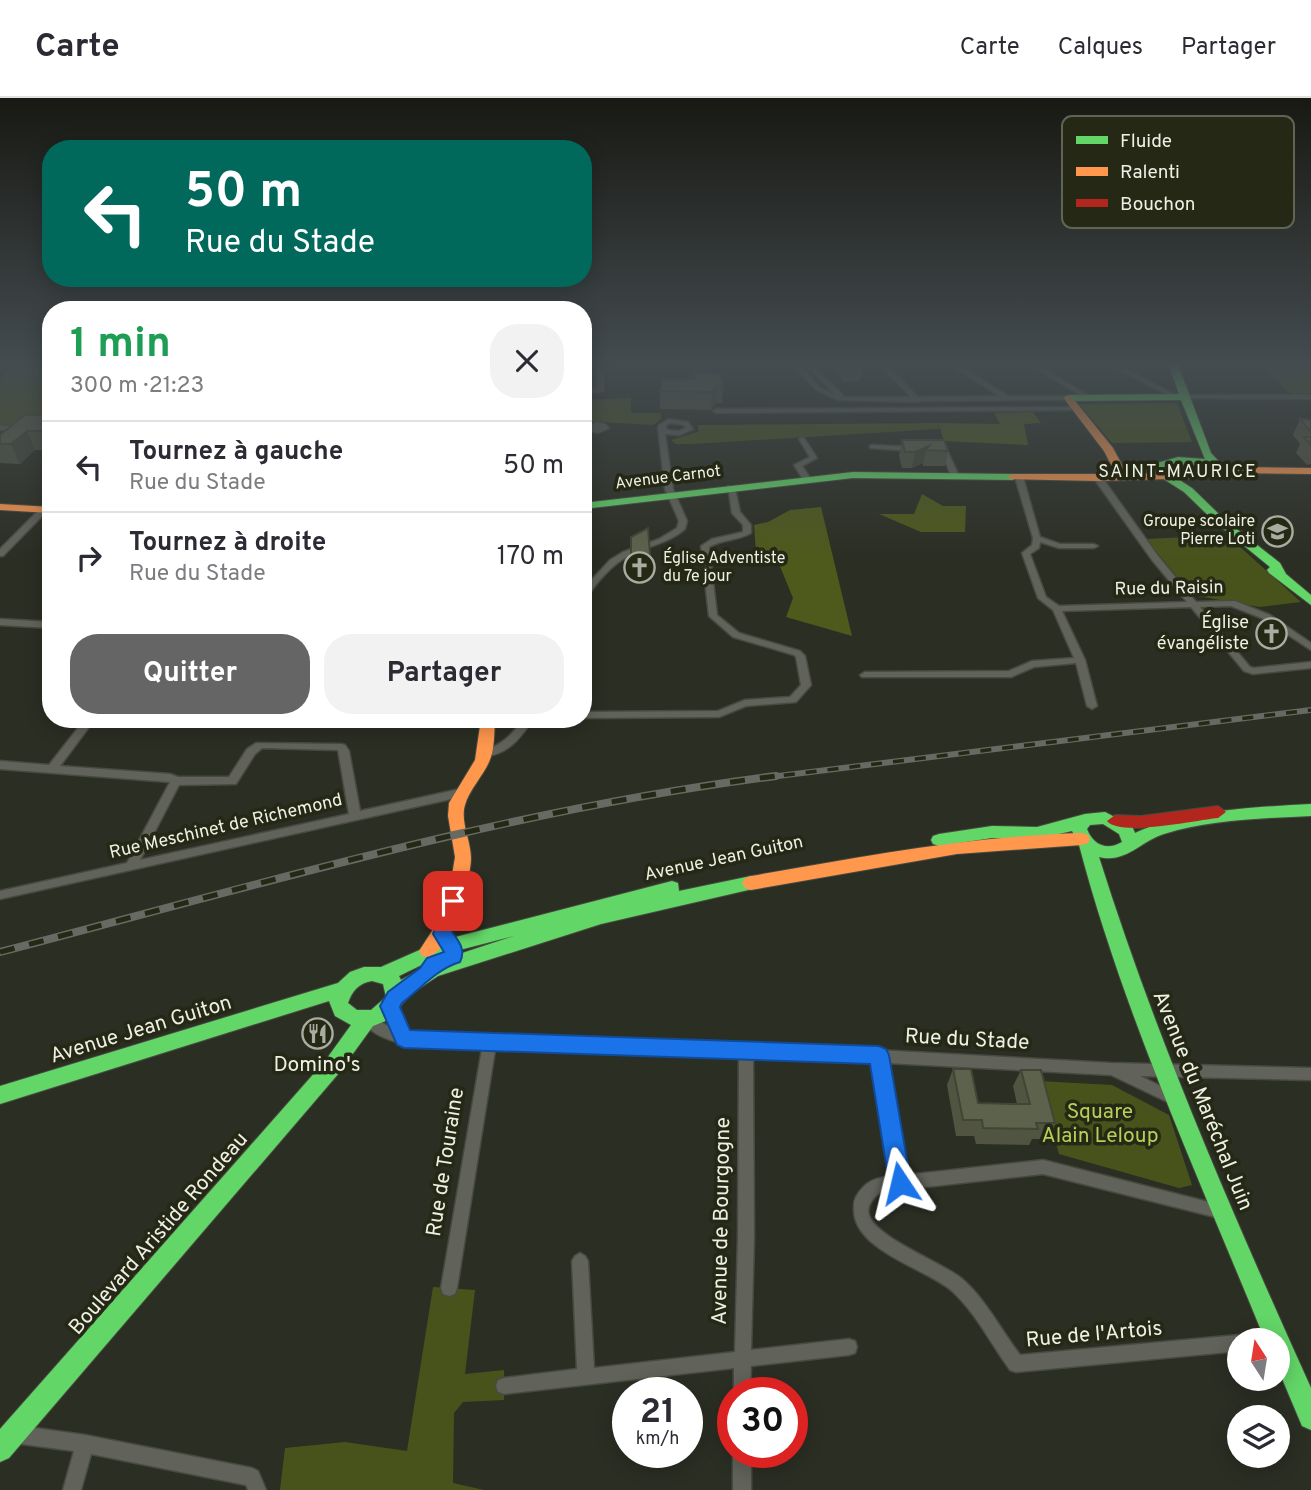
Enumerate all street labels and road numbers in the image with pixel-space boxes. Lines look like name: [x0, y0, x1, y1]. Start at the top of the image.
street label: Avenue Carnot: [614, 462, 722, 494]
street label: Rue du Raisin: [1114, 577, 1224, 601]
street label: Rue Meschinet de Richemond: [107, 789, 345, 865]
street label: Avenue Jean Guiton: [643, 831, 805, 887]
street label: Avenue du Maréchal Juin: [1146, 987, 1258, 1215]
street label: Avenue Jean Guiton: [47, 990, 235, 1070]
street label: Rue du Stade: [904, 1023, 1030, 1057]
street label: Rue de Touraine: [421, 1086, 471, 1238]
street label: Avenue de Bourgogne: [707, 1117, 737, 1325]
street label: Boulevard Aristide Rondeau: [63, 1127, 255, 1341]
street label: Rue de l'Artois: [1025, 1316, 1163, 1354]

